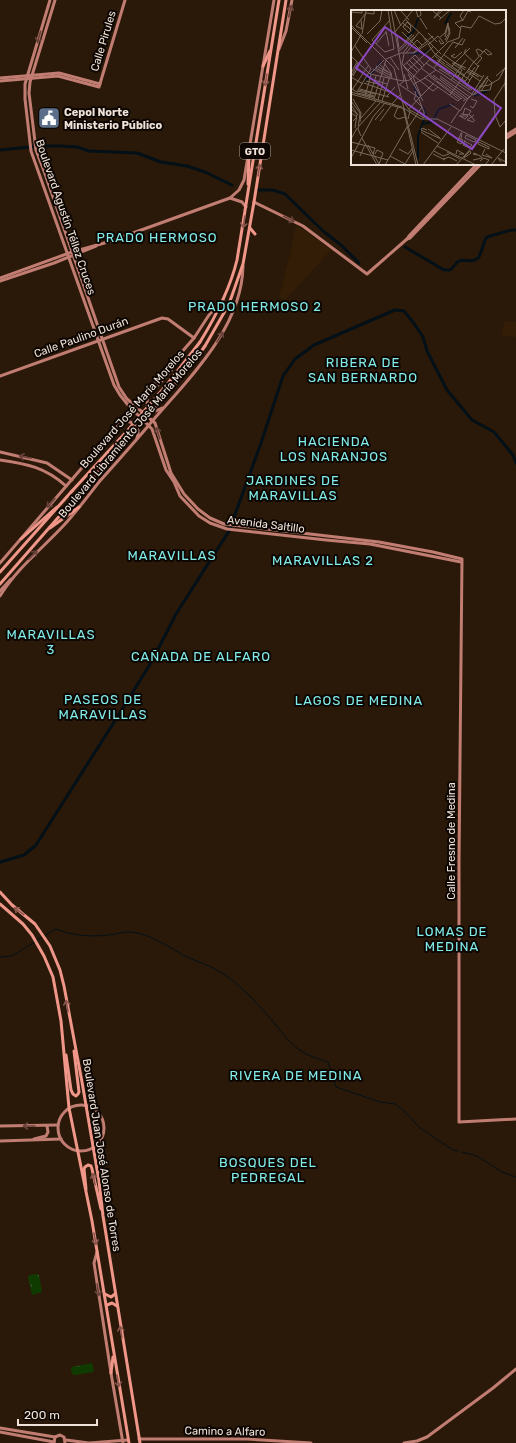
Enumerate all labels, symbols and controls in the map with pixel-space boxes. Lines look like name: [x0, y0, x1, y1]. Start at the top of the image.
one-way arrow: [286, 5, 294, 18]
street label: Calle Pirules: [88, 9, 119, 73]
inset map: [351, 10, 506, 165]
one-way arrow: [35, 31, 42, 44]
one-way arrow: [262, 73, 270, 86]
public building icon: Cepol Norte Ministerio Público: [36, 105, 62, 131]
place label: Cepol Norte Ministerio Público: [64, 106, 163, 132]
street label: Boulevard Agustín Téllez Cruces: [33, 138, 98, 297]
road number: GTO: [240, 143, 270, 159]
one-way arrow: [255, 164, 263, 177]
one-way arrow: [240, 215, 248, 228]
one-way arrow: [283, 216, 295, 223]
district label: PRADO HERMOSO: [96, 230, 218, 245]
district label: PRADO HERMOSO 2: [188, 299, 322, 314]
street label: Calle Paulino Durán: [32, 314, 130, 361]
one-way arrow: [216, 331, 224, 343]
street label: Boulevard Libramiento José María Morelos: [56, 346, 205, 520]
street label: Boulevard José María Morelos: [78, 347, 187, 471]
district label: RIBERA DE SAN BERNARDO: [308, 355, 418, 385]
one-way arrow: [154, 427, 162, 439]
district label: HACIENDA LOS NARANJOS: [280, 434, 388, 464]
one-way arrow: [19, 453, 32, 461]
district label: JARDINES DE MARAVILLAS: [246, 473, 340, 503]
one-way arrow: [47, 498, 56, 508]
street label: Avenida Saltillo: [226, 513, 305, 536]
district label: MARAVILLAS: [128, 548, 217, 563]
one-way arrow: [28, 550, 38, 560]
district label: MARAVILLAS 2: [272, 553, 374, 568]
district label: MARAVILLAS 3: [7, 627, 96, 657]
district label: CAÑADA DE ALFARO: [131, 649, 271, 664]
district label: PASEOS DE MARAVILLAS: [59, 692, 148, 722]
district label: LAGOS DE MEDINA: [295, 693, 423, 708]
street label: Calle Fresno de Medina: [445, 782, 458, 900]
one-way arrow: [14, 907, 25, 915]
district label: LOMAS DE MEDINA: [417, 924, 488, 954]
one-way arrow: [63, 1000, 71, 1013]
street label: Boulevard Juan José Alonso de Torres: [80, 1058, 123, 1253]
district label: RIVERA DE MEDINA: [230, 1068, 363, 1083]
one-way arrow: [23, 1122, 36, 1130]
district label: BOSQUES DEL PEDREGAL: [219, 1155, 317, 1185]
one-way arrow: [89, 1173, 97, 1186]
one-way arrow: [91, 1232, 99, 1245]
one-way arrow: [94, 1283, 102, 1296]
one-way arrow: [117, 1326, 125, 1339]
one-way arrow: [114, 1374, 122, 1387]
scale bar: [18, 1401, 97, 1427]
text: 200 m: [24, 1408, 60, 1422]
street label: Camino a Alfaro: [185, 1424, 265, 1439]

